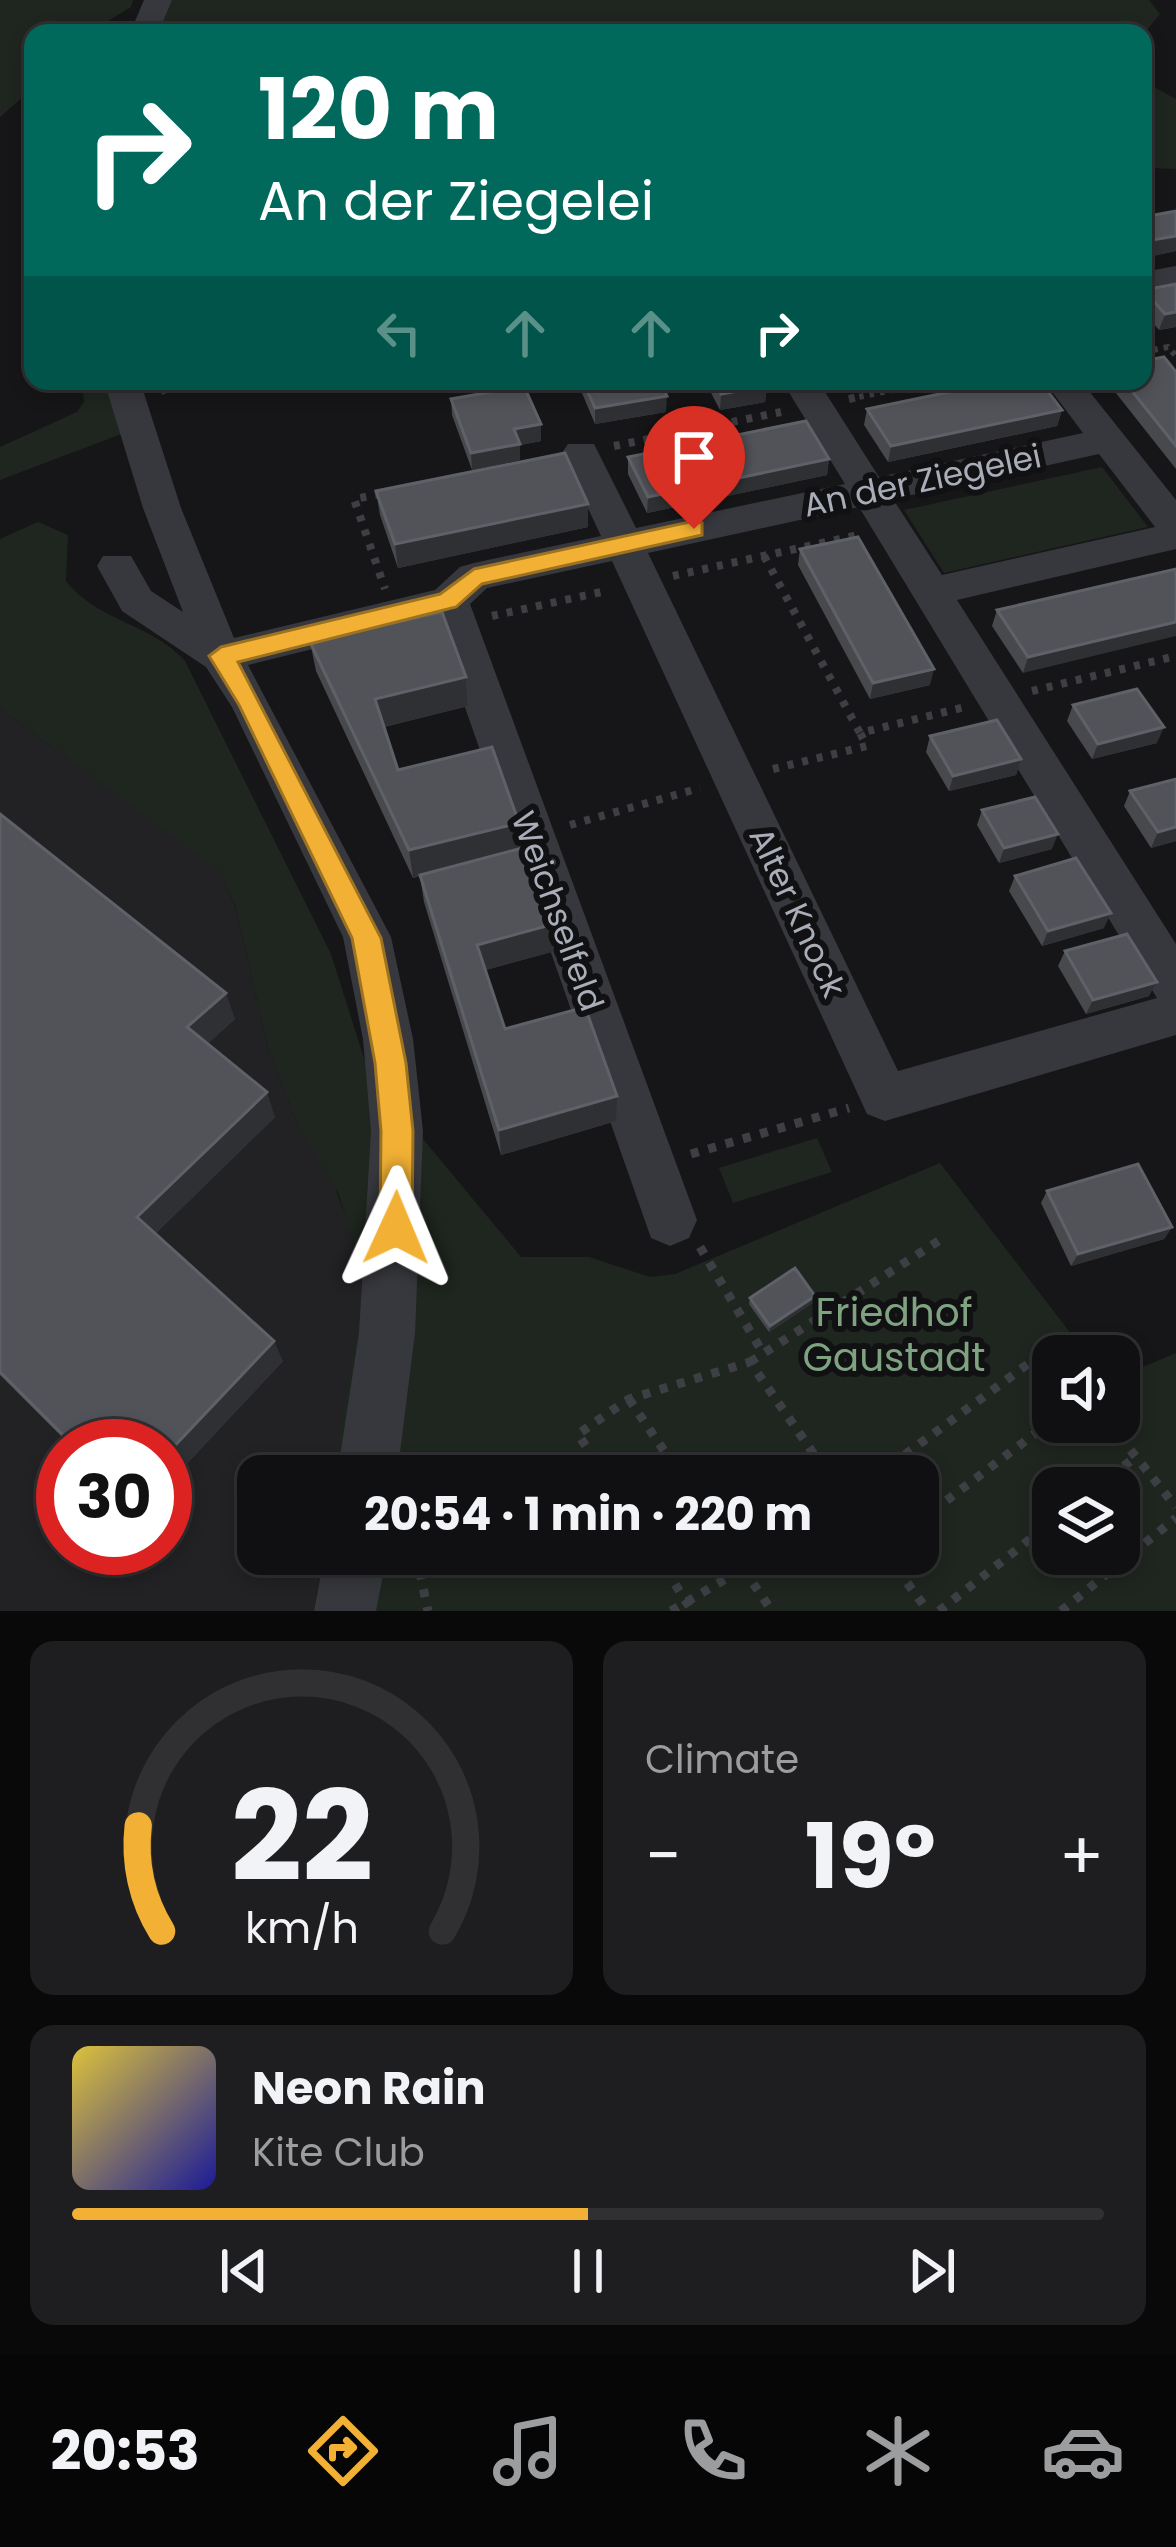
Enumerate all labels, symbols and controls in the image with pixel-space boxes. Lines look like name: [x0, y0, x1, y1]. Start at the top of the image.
text: 120 m: [258, 51, 499, 168]
icon: right: [60, 72, 216, 228]
text: An der Ziegelei: [258, 163, 654, 239]
icon: left: [366, 300, 432, 366]
icon: ahead: [492, 300, 558, 366]
icon: ahead: [618, 300, 684, 366]
icon: right: [744, 300, 810, 366]
pin: [643, 406, 745, 529]
icon: arrive: [661, 424, 727, 490]
street label: An der Ziegelei: [799, 432, 1045, 529]
street label: Weichselfeld: [500, 805, 615, 1018]
street label: Alter Knock: [738, 819, 858, 1005]
position arrow: [333, 1165, 459, 1291]
park label: Friedhof Gaustadt: [802, 1285, 986, 1385]
map controls: [1032, 1335, 1140, 1575]
button: sound: [1032, 1335, 1140, 1443]
speed limit sign: 30: [36, 1419, 192, 1575]
button: layers: [1032, 1467, 1140, 1575]
text: 20:54 · 1 min · 220 m: [364, 1483, 812, 1546]
text: Climate: [645, 1732, 799, 1787]
text: 22: [230, 1749, 373, 1924]
text: 19°: [805, 1793, 936, 1920]
text: −: [645, 1810, 681, 1902]
text: +: [1059, 1810, 1104, 1902]
text: km/h: [244, 1898, 359, 1958]
text: Neon Rain: [252, 2057, 486, 2120]
text: Kite Club: [252, 2125, 425, 2180]
icon: previous: [211, 2238, 277, 2304]
icon: pause: [555, 2238, 621, 2304]
icon: next: [899, 2238, 965, 2304]
icon: directions: [301, 2409, 385, 2493]
icon: music: [486, 2409, 570, 2493]
icon: phone: [671, 2409, 755, 2493]
icon: climate: [856, 2409, 940, 2493]
icon: car: [1041, 2409, 1125, 2493]
text: 20:53: [51, 2413, 200, 2489]

